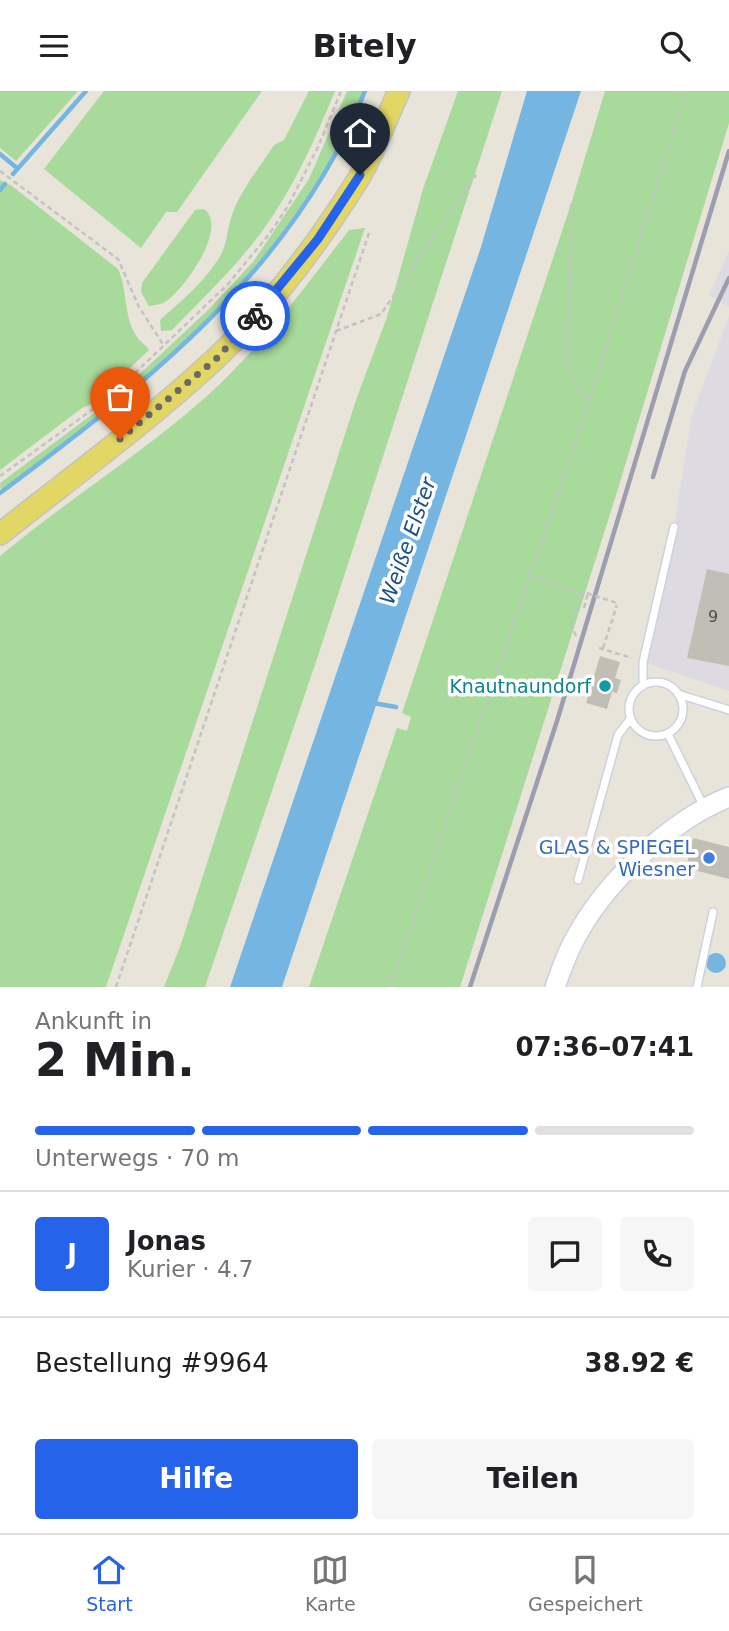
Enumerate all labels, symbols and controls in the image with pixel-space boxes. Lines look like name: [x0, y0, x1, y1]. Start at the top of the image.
icon: menu: [35, 27, 73, 65]
text: Bitely: [312, 27, 417, 65]
icon: search: [656, 27, 694, 65]
pin: [330, 103, 390, 175]
icon: home: [341, 114, 379, 152]
courier: [220, 281, 290, 351]
icon: bike: [236, 297, 274, 335]
pin: [90, 367, 150, 439]
icon: bag: [101, 378, 139, 416]
water label: Weiße Elster: [375, 473, 441, 607]
house number: 9: [708, 607, 718, 626]
place label: Knautnaundorf: [449, 675, 592, 697]
marker: Knautnaundorf: [597, 678, 613, 694]
place label: GLAS & SPIEGEL Wiesner: [539, 836, 695, 880]
marker: GLAS & SPIEGEL Wiesner: [701, 850, 717, 866]
text: Ankunft in: [35, 1008, 152, 1034]
text: 07:36–07:41: [515, 1032, 694, 1062]
text: 2 Min.: [35, 1033, 195, 1087]
text: Unterwegs · 70 m: [35, 1145, 240, 1171]
button: chat: [528, 1217, 602, 1291]
button: phone: [620, 1217, 694, 1291]
text: Jonas: [127, 1226, 206, 1256]
text: J: [67, 1239, 77, 1269]
text: Kurier · 4.7: [127, 1256, 253, 1282]
text: Bestellung #9964: [35, 1348, 269, 1378]
text: 38.92 €: [585, 1348, 694, 1378]
button: Hilfe: [35, 1439, 358, 1519]
button: Teilen: [372, 1439, 694, 1519]
tab: Start: [86, 1551, 133, 1615]
tab: Karte: [305, 1551, 356, 1615]
tab: Gespeichert: [528, 1551, 643, 1615]

